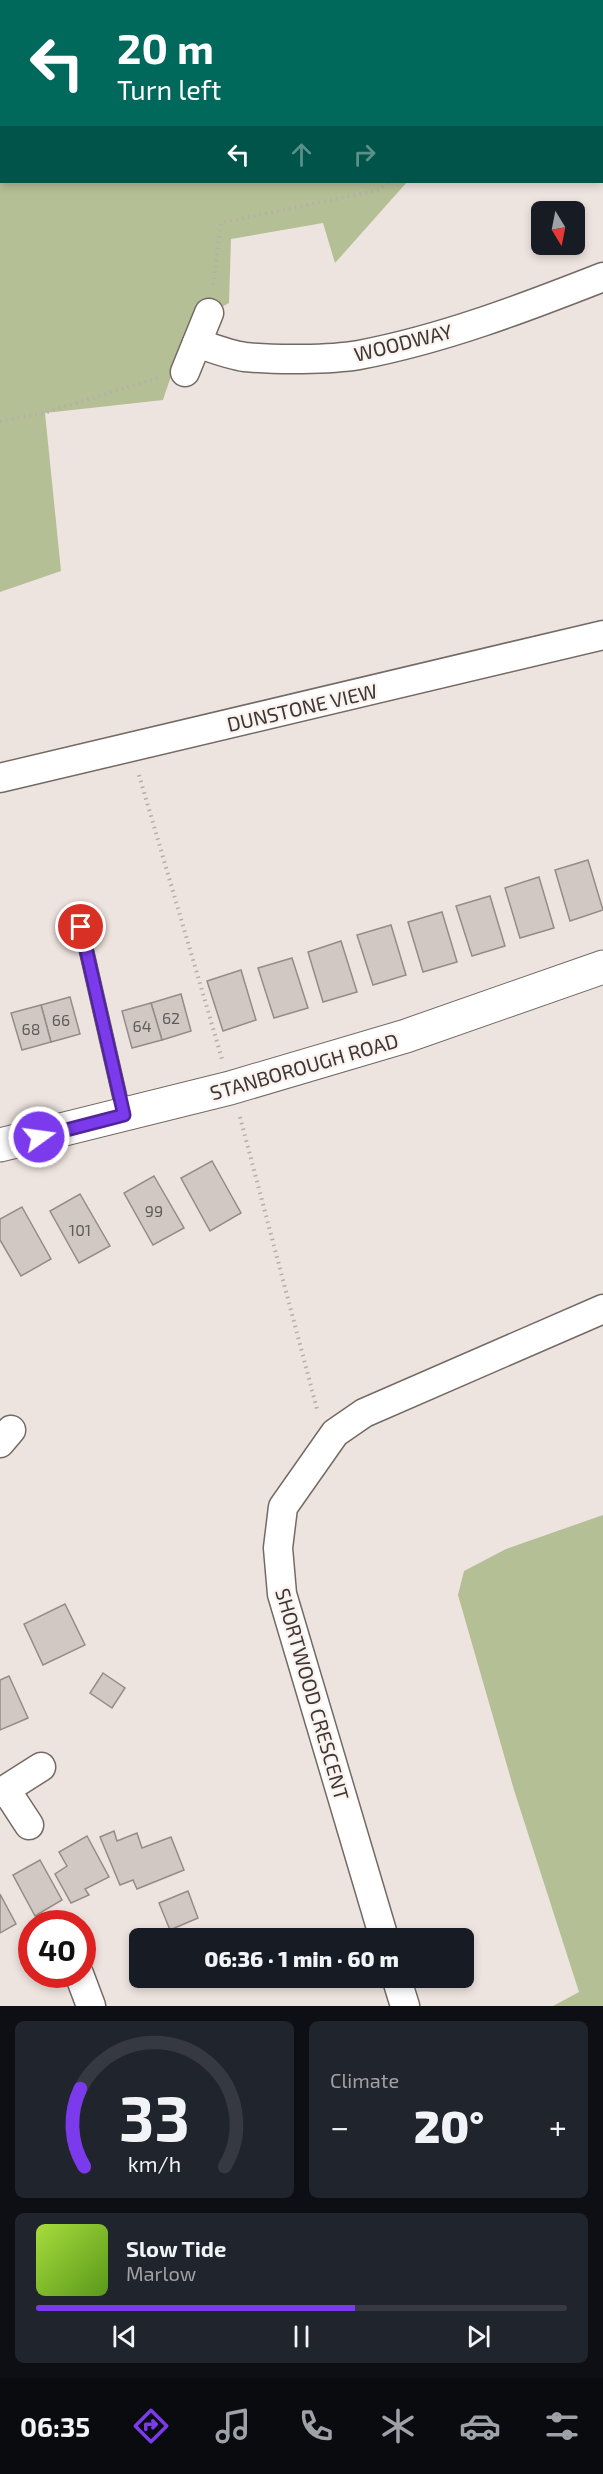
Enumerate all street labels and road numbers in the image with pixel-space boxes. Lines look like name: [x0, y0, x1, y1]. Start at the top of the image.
street label: WOODWAY: [351, 318, 455, 366]
street label: DUNSTONE VIEW: [225, 678, 380, 736]
street label: STANBOROUGH ROAD: [207, 1028, 401, 1104]
street label: SHORTWOOD CRESCENT: [271, 1585, 355, 1803]

